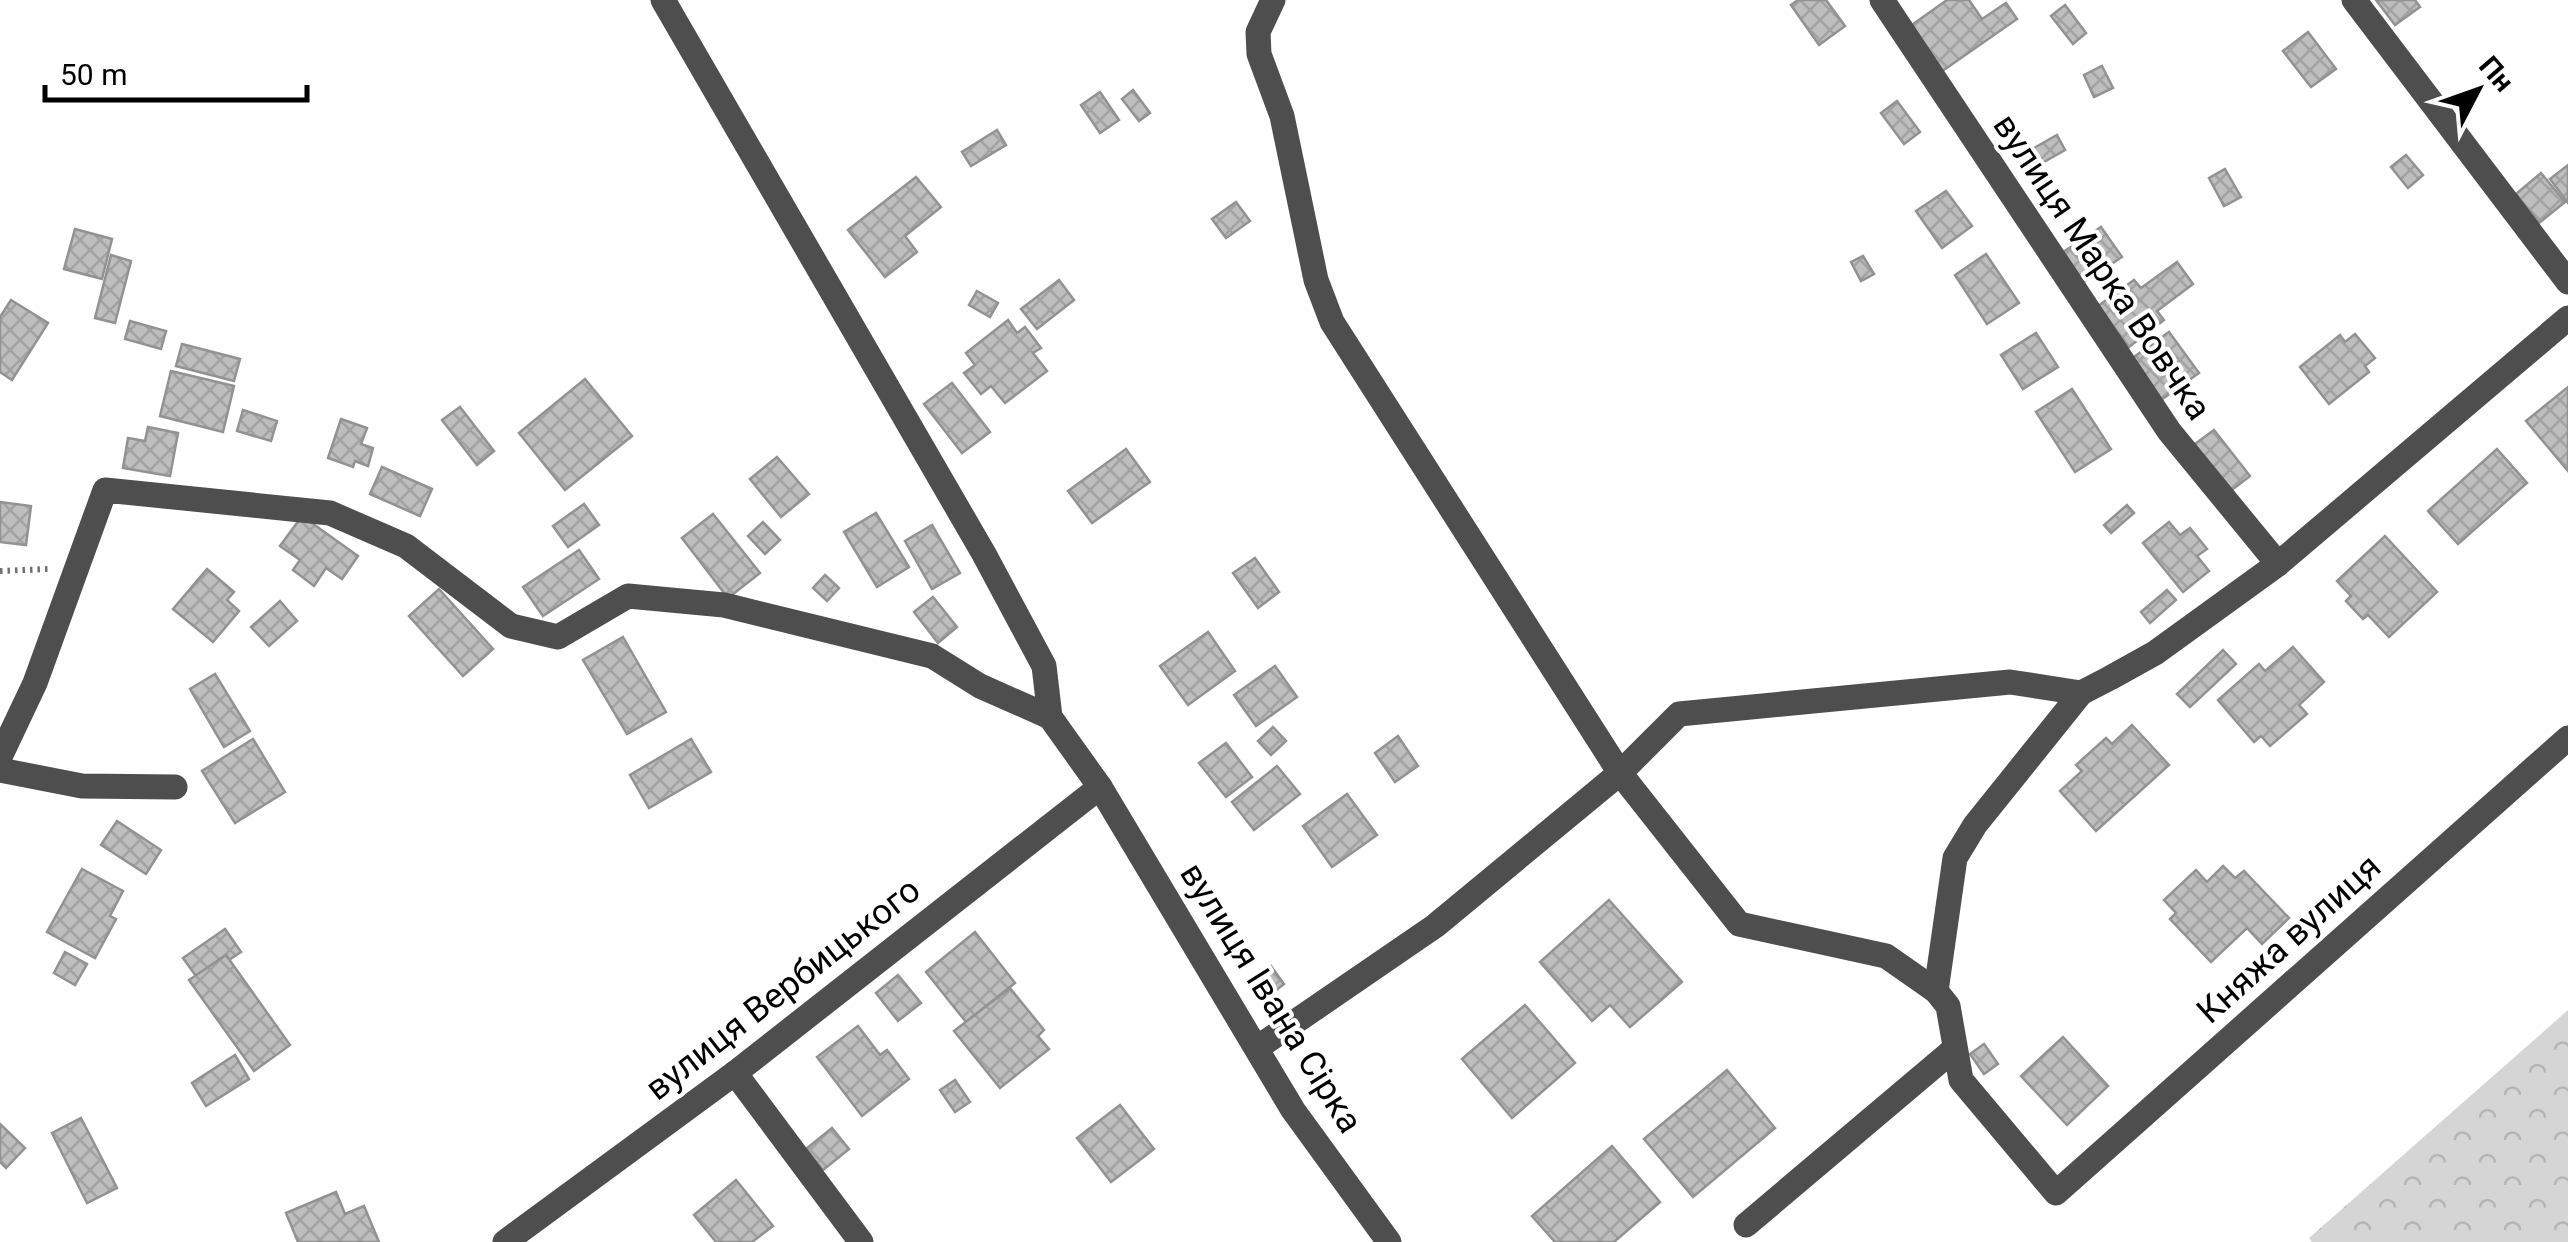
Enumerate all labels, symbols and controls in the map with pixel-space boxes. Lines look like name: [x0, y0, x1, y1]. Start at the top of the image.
scale bar: [45, 40, 308, 102]
north arrow: [2428, 40, 2528, 140]
text: Пн: [2472, 50, 2521, 98]
text: 50 m: [60, 57, 127, 92]
street label: вулиця Марка Вовчка: [1984, 106, 2220, 428]
street label: Княжа вулиця: [2189, 846, 2389, 1032]
street label: вулиця Івана Сірка: [1171, 856, 1371, 1140]
street label: вулиця Вербицького: [638, 869, 928, 1109]

